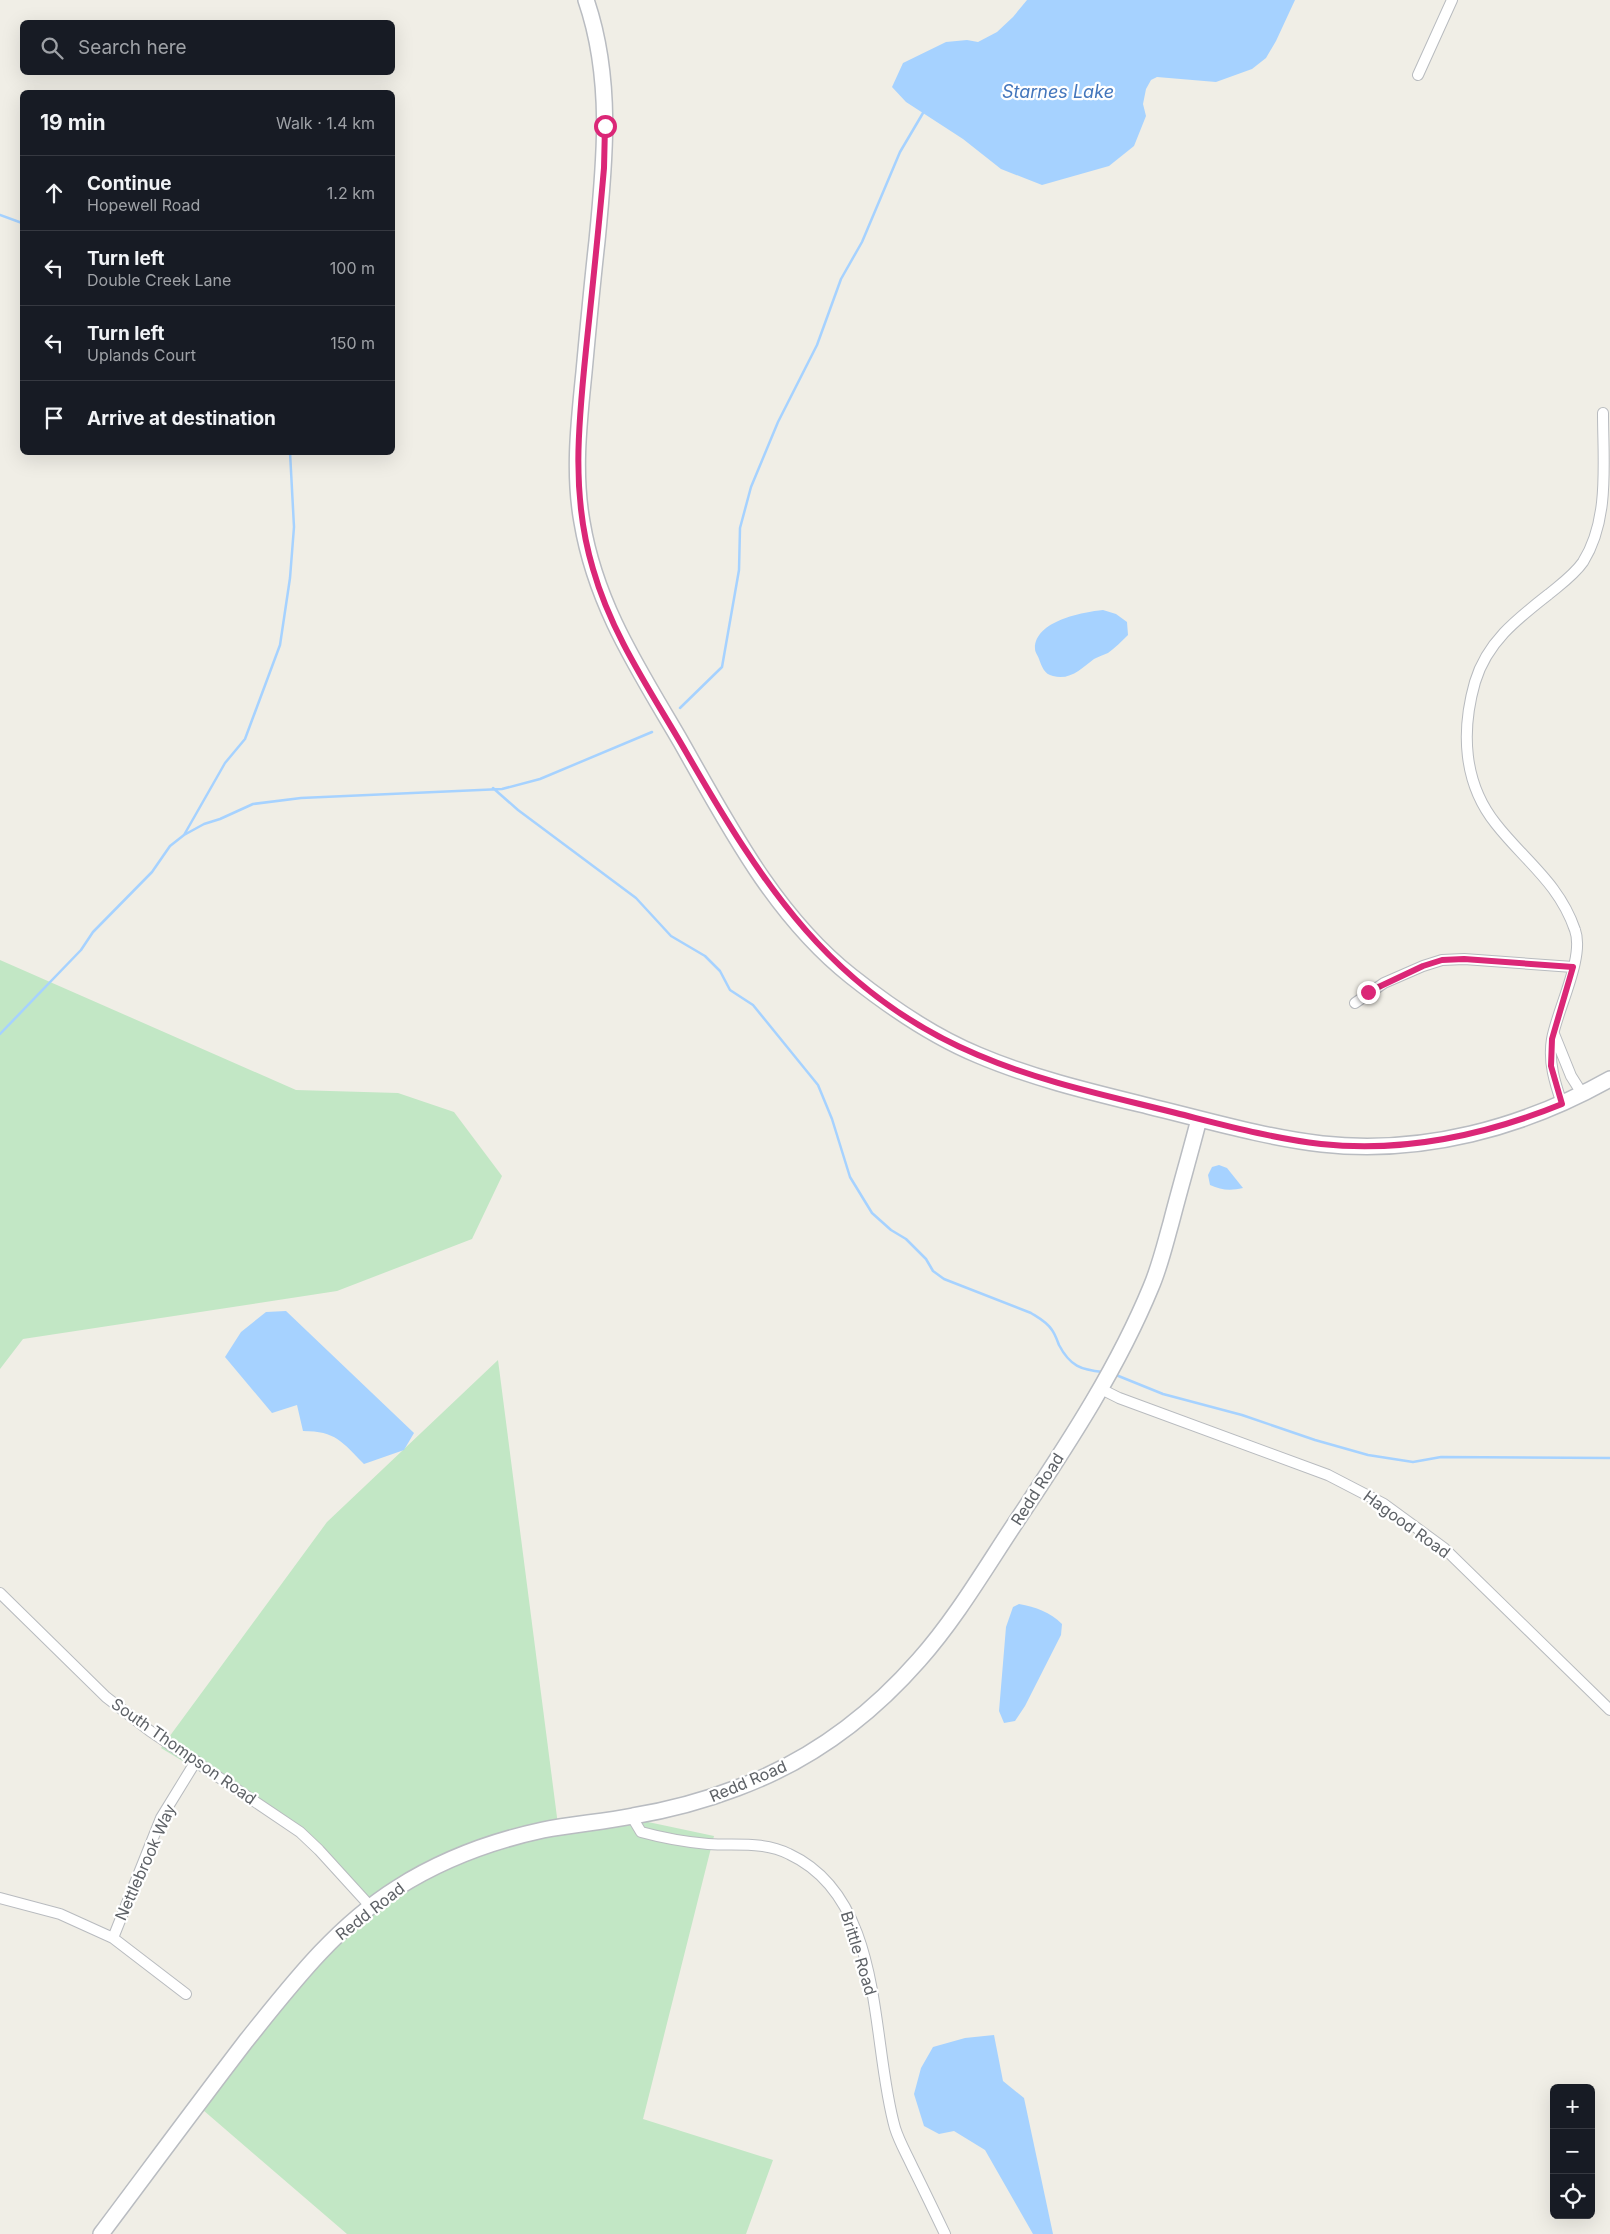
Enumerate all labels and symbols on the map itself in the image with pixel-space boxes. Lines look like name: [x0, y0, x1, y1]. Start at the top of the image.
water label: Starnes Lake: [1002, 81, 1114, 102]
route start: [594, 115, 617, 138]
route end: [1357, 981, 1380, 1004]
street label: Redd Road: [1006, 1449, 1068, 1529]
street label: Hagood Road: [1360, 1486, 1454, 1562]
street label: South Thompson Road: [108, 1693, 260, 1809]
street label: Redd Road: [706, 1756, 790, 1806]
street label: Nettlebrook Way: [110, 1801, 180, 1923]
street label: Redd Road: [332, 1878, 408, 1944]
street label: Brittle Road: [837, 1908, 881, 1998]

